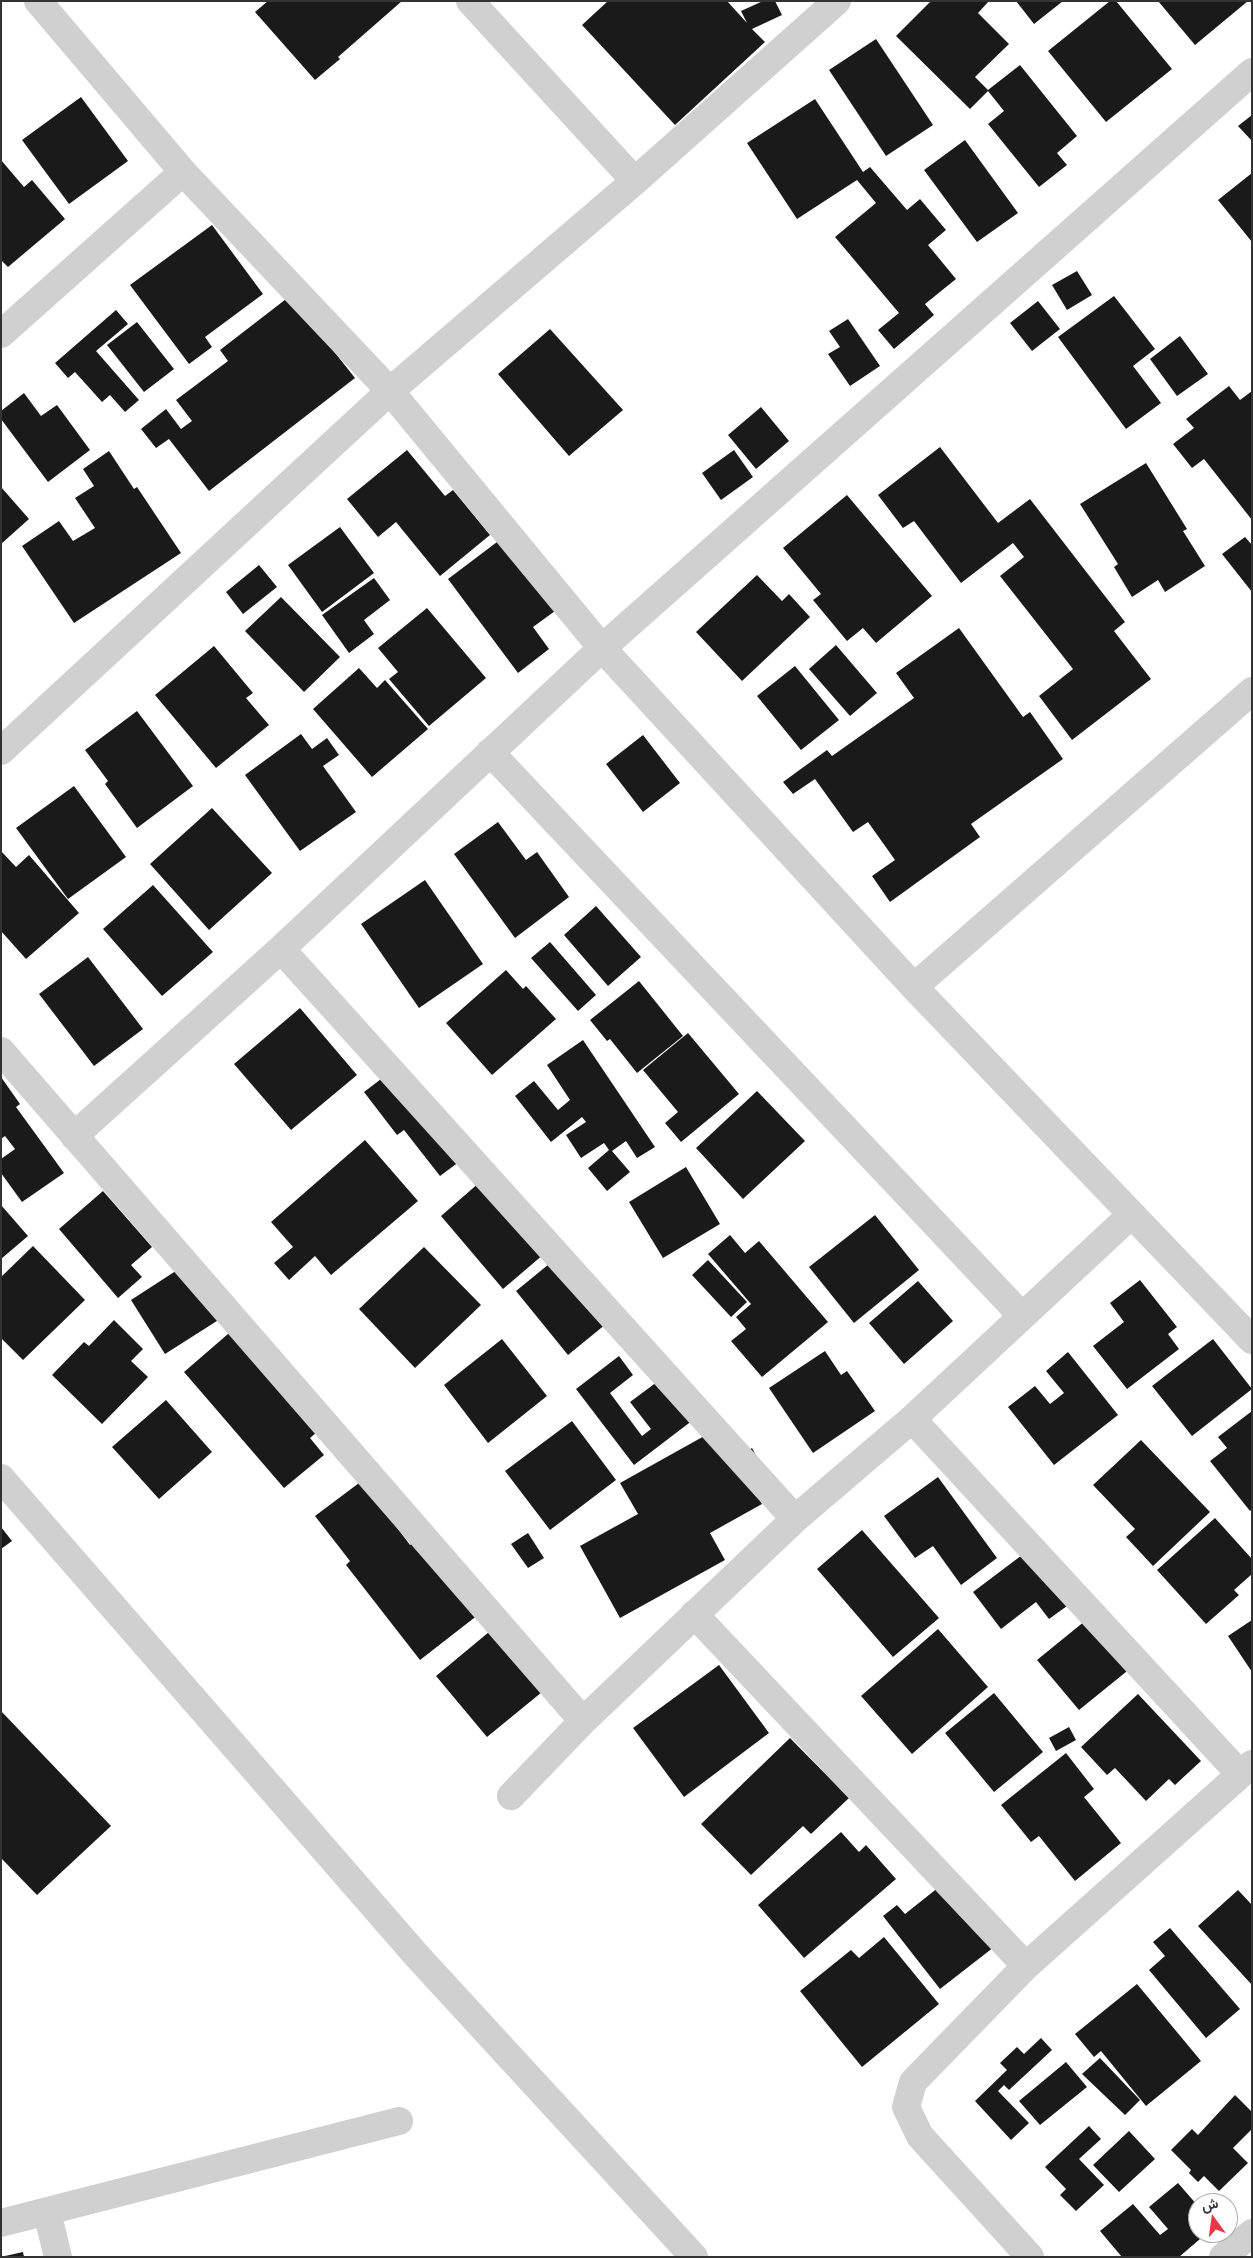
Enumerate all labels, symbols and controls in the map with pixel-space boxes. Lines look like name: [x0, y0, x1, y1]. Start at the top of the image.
north arrow: [1188, 2193, 1238, 2243]
text: ش: [1200, 2195, 1220, 2214]

